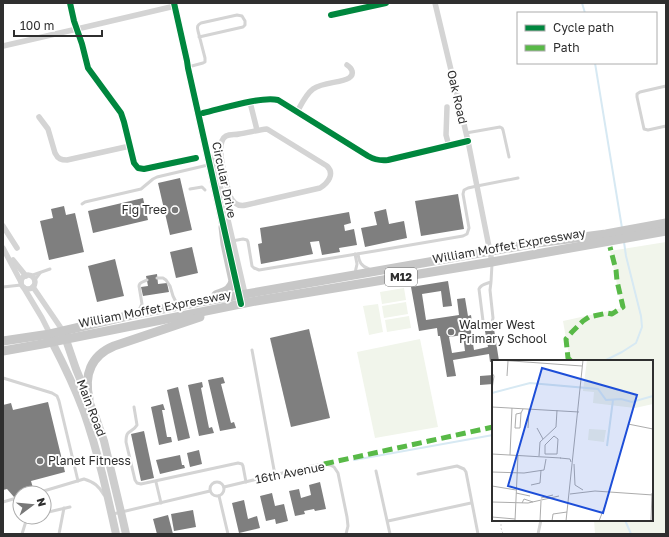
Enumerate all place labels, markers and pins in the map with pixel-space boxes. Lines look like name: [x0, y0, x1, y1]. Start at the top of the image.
place label: Fig Tree: [121, 202, 167, 217]
marker: Fig Tree: [170, 205, 180, 215]
place label: Walmer West Primary School: [459, 317, 547, 346]
marker: Walmer West Primary School: [446, 327, 456, 337]
place label: Planet Fitness: [48, 453, 131, 468]
marker: Planet Fitness: [35, 456, 45, 466]

